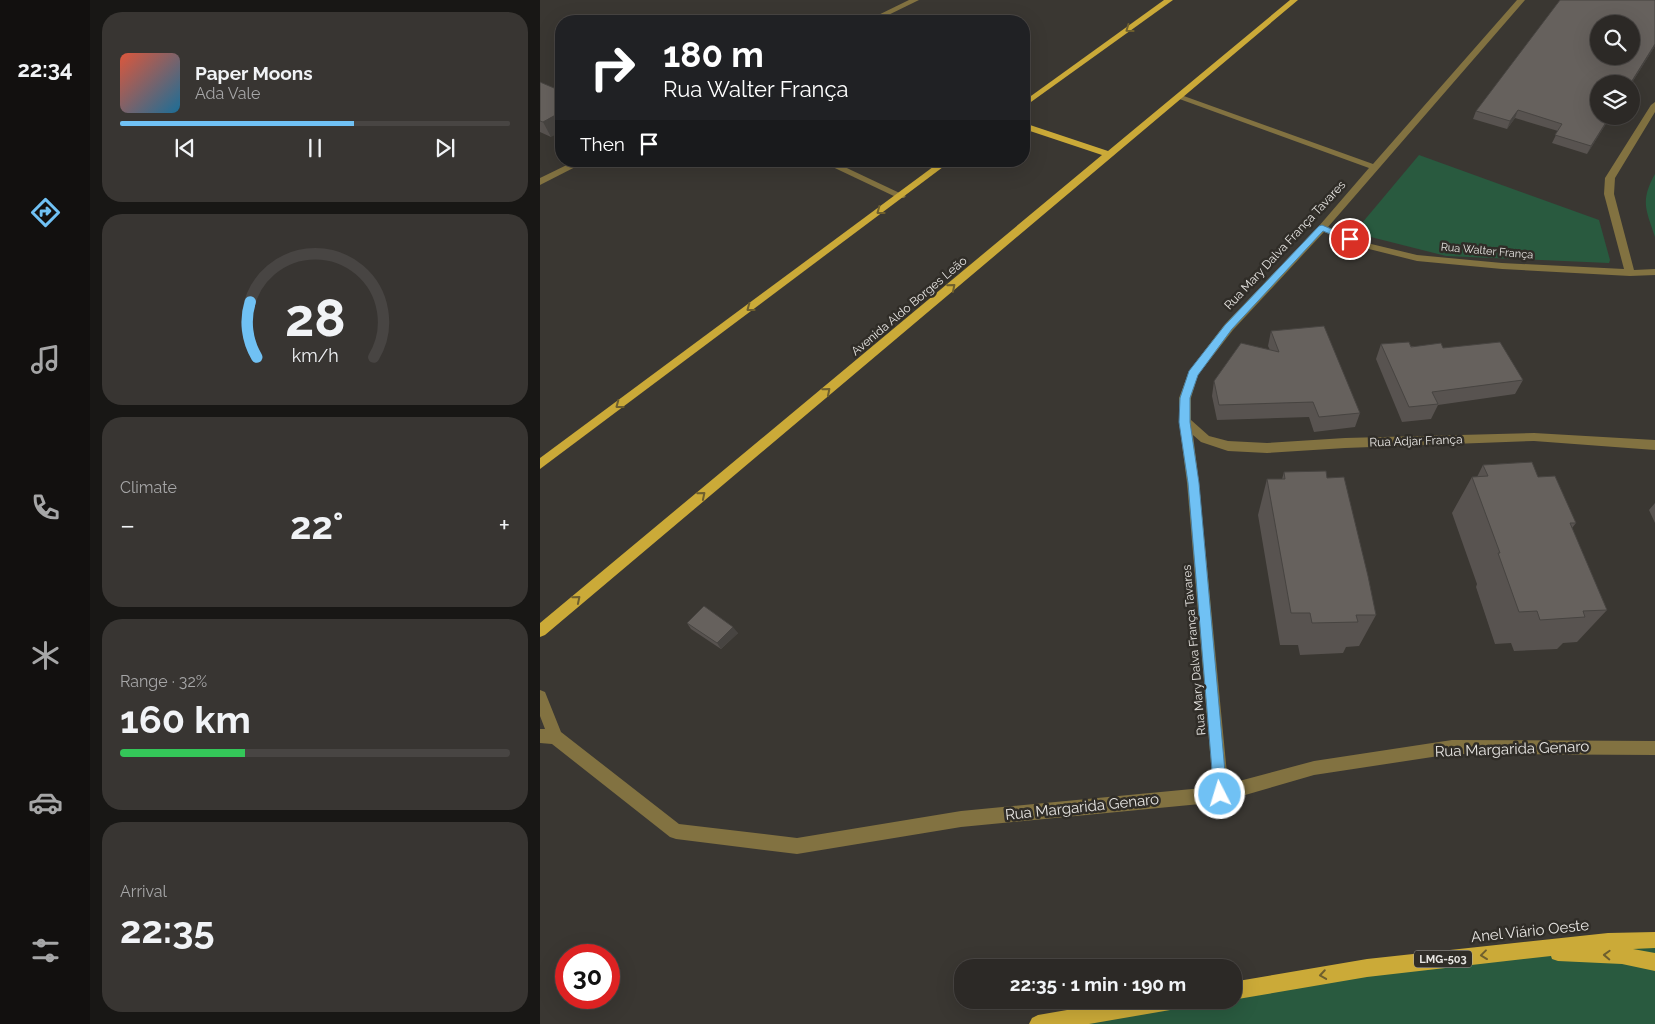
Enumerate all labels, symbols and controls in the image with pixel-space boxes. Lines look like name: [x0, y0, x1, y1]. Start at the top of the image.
map controls: [1590, 15, 1640, 125]
button: search: [1590, 15, 1640, 65]
one-way arrow: [1126, 23, 1135, 31]
text: 180 m: [663, 34, 764, 75]
icon: right: [580, 35, 645, 100]
text: 22:34: [17, 56, 73, 82]
text: Paper Moons: [195, 62, 313, 84]
button: layers: [1590, 75, 1640, 125]
text: Rua Walter França: [663, 76, 849, 102]
text: Ada Vale: [195, 84, 260, 103]
icon: arrive: [635, 130, 663, 158]
text: Then: [580, 133, 625, 155]
icon: previous: [171, 134, 199, 162]
icon: pause: [301, 134, 329, 162]
icon: next: [431, 134, 459, 162]
street label: Rua Mary Dalva França Tavares: [1222, 178, 1349, 312]
icon: directions: [28, 195, 63, 230]
one-way arrow: [876, 205, 886, 214]
pin: [1329, 218, 1371, 260]
icon: arrive: [1336, 225, 1364, 253]
street label: Rua Walter França: [1440, 240, 1534, 262]
street label: Avenida Aldo Borges Leão: [848, 254, 970, 358]
one-way arrow: [946, 284, 955, 293]
text: 28: [285, 287, 345, 348]
one-way arrow: [746, 302, 756, 311]
icon: music: [28, 342, 63, 377]
text: km/h: [291, 345, 339, 366]
one-way arrow: [821, 388, 830, 397]
one-way arrow: [615, 399, 625, 408]
street label: Rua Adjar França: [1369, 432, 1463, 450]
text: Climate: [120, 478, 177, 497]
icon: phone: [28, 490, 63, 525]
one-way arrow: [696, 493, 705, 501]
text: 22°: [290, 503, 343, 548]
text: −: [120, 509, 135, 542]
text: +: [498, 509, 510, 542]
street label: Rua Mary Dalva França Tavares: [1180, 564, 1208, 736]
one-way arrow: [572, 596, 581, 605]
icon: climate: [28, 638, 63, 673]
text: Range · 32%: [120, 672, 207, 691]
text: 160 km: [120, 697, 251, 742]
street label: Rua Margarida Genaro: [1434, 737, 1590, 761]
position arrow: [1193, 767, 1245, 819]
icon: car: [28, 785, 63, 820]
street label: Rua Margarida Genaro: [1004, 790, 1160, 824]
text: Arrival: [120, 882, 167, 901]
text: 22:35: [120, 907, 215, 952]
street label: Anel Viário Oeste: [1470, 916, 1590, 946]
icon: filters: [28, 933, 63, 968]
speed limit sign: 30: [555, 944, 620, 1009]
one-way arrow: [1480, 949, 1488, 960]
one-way arrow: [1603, 949, 1611, 960]
road number: LMG-503: [1414, 951, 1472, 968]
one-way arrow: [1319, 970, 1328, 980]
text: 22:35 · 1 min · 190 m: [1010, 973, 1186, 995]

